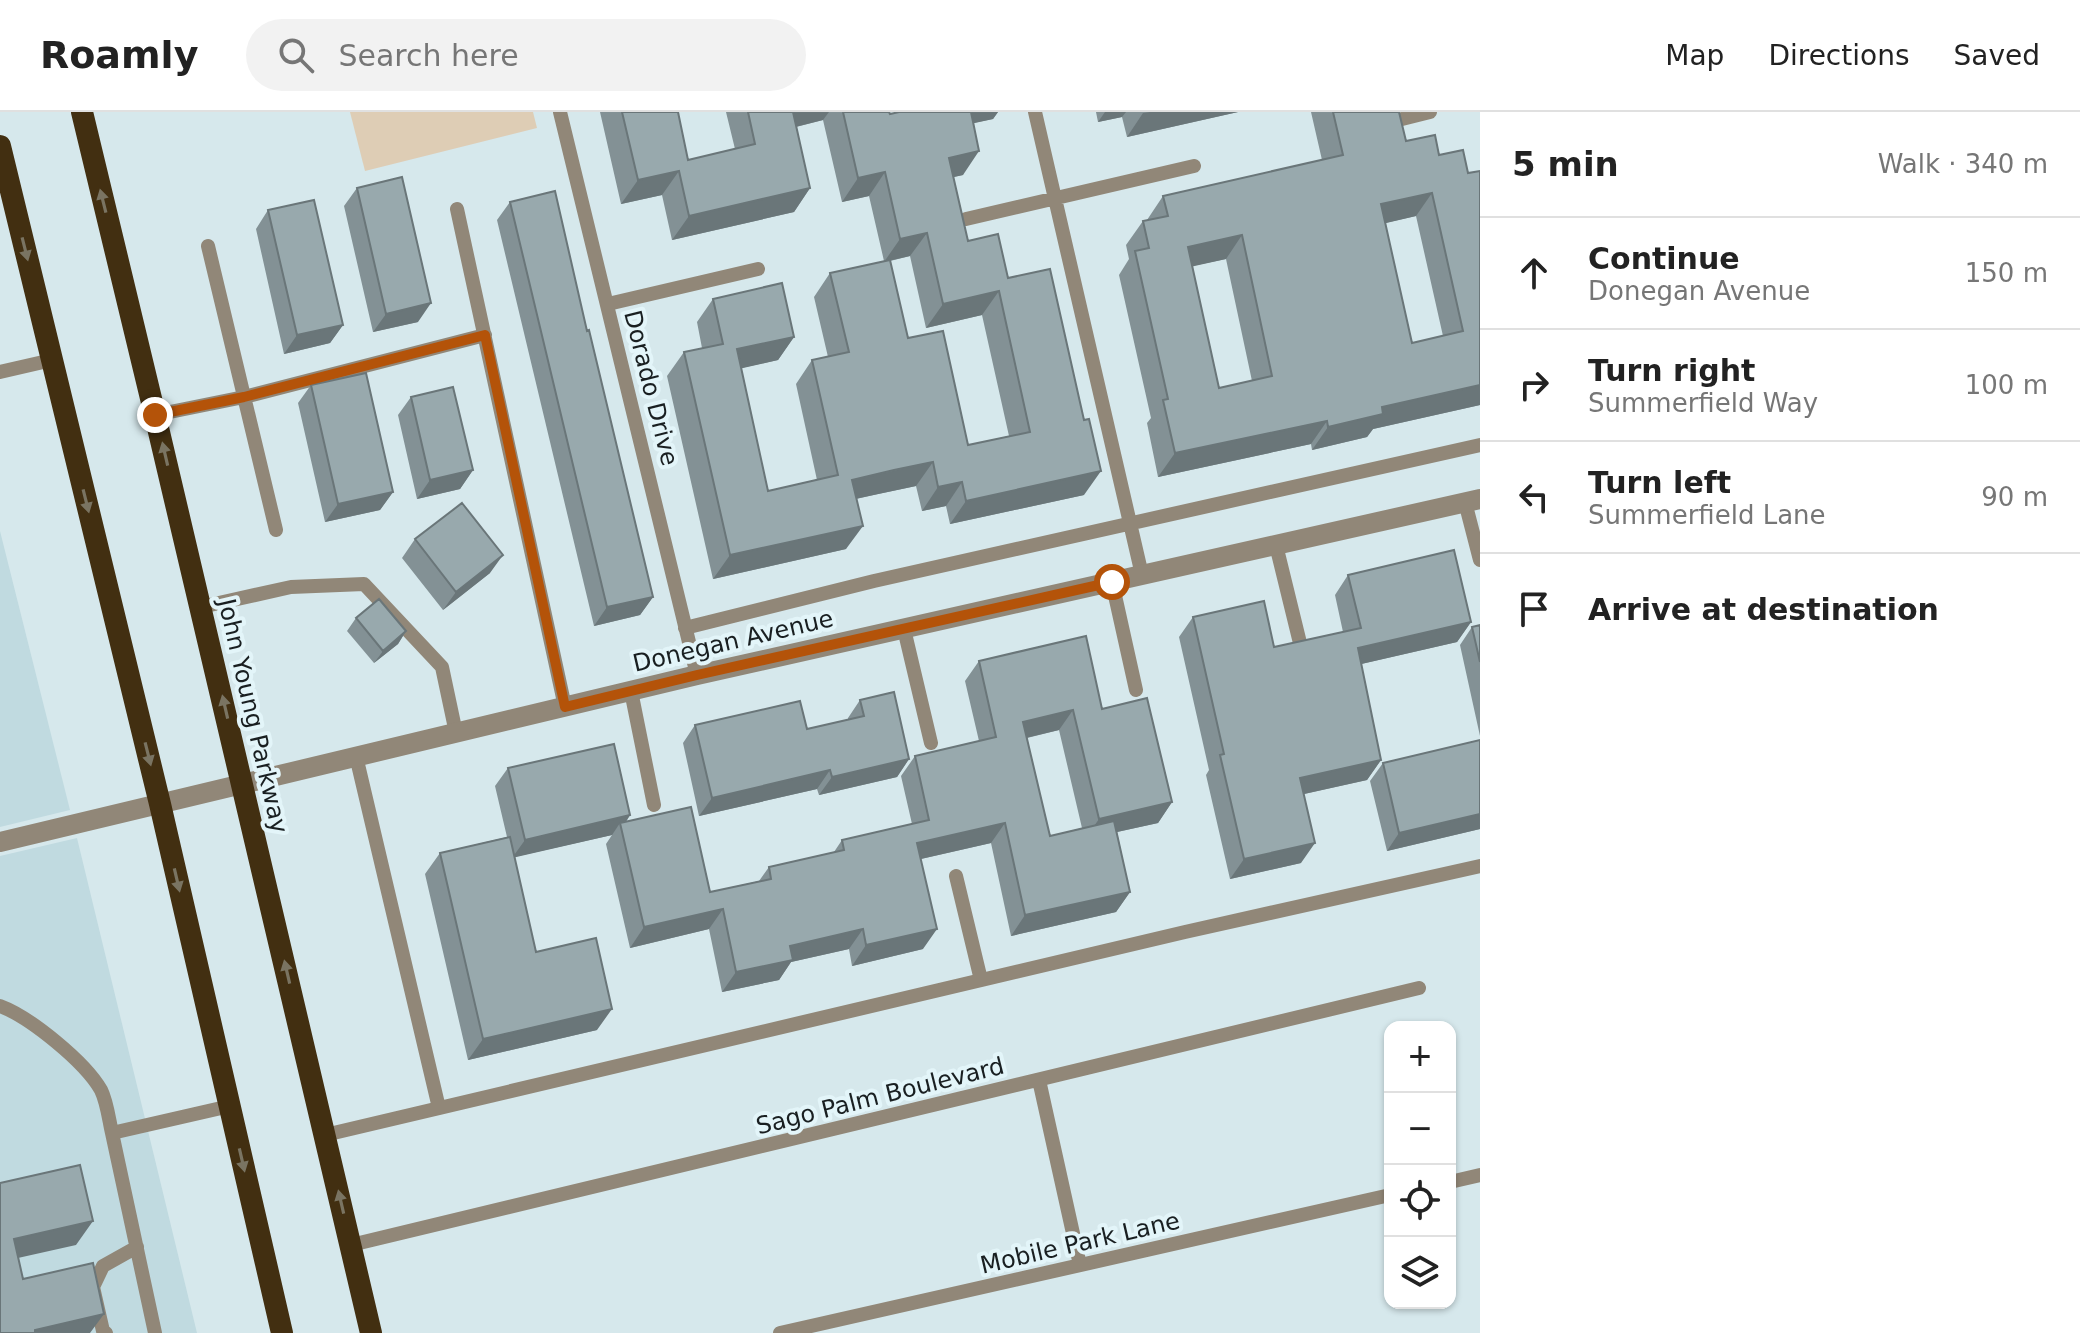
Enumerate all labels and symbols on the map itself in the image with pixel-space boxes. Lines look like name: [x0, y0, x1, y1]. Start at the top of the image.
one-way arrow: [97, 189, 109, 214]
one-way arrow: [19, 236, 32, 261]
street label: Dorado Drive: [618, 307, 684, 469]
route end: [137, 397, 173, 433]
one-way arrow: [158, 442, 170, 467]
one-way arrow: [81, 489, 93, 514]
route start: [1094, 564, 1130, 600]
street label: John Young Parkway: [212, 594, 294, 836]
street label: Donegan Avenue: [630, 604, 836, 678]
one-way arrow: [218, 695, 230, 720]
one-way arrow: [142, 742, 154, 767]
one-way arrow: [171, 868, 184, 893]
one-way arrow: [280, 960, 293, 985]
street label: Sago Palm Boulevard: [753, 1052, 1007, 1140]
one-way arrow: [237, 1148, 249, 1173]
one-way arrow: [334, 1190, 347, 1215]
street label: Mobile Park Lane: [978, 1206, 1182, 1280]

